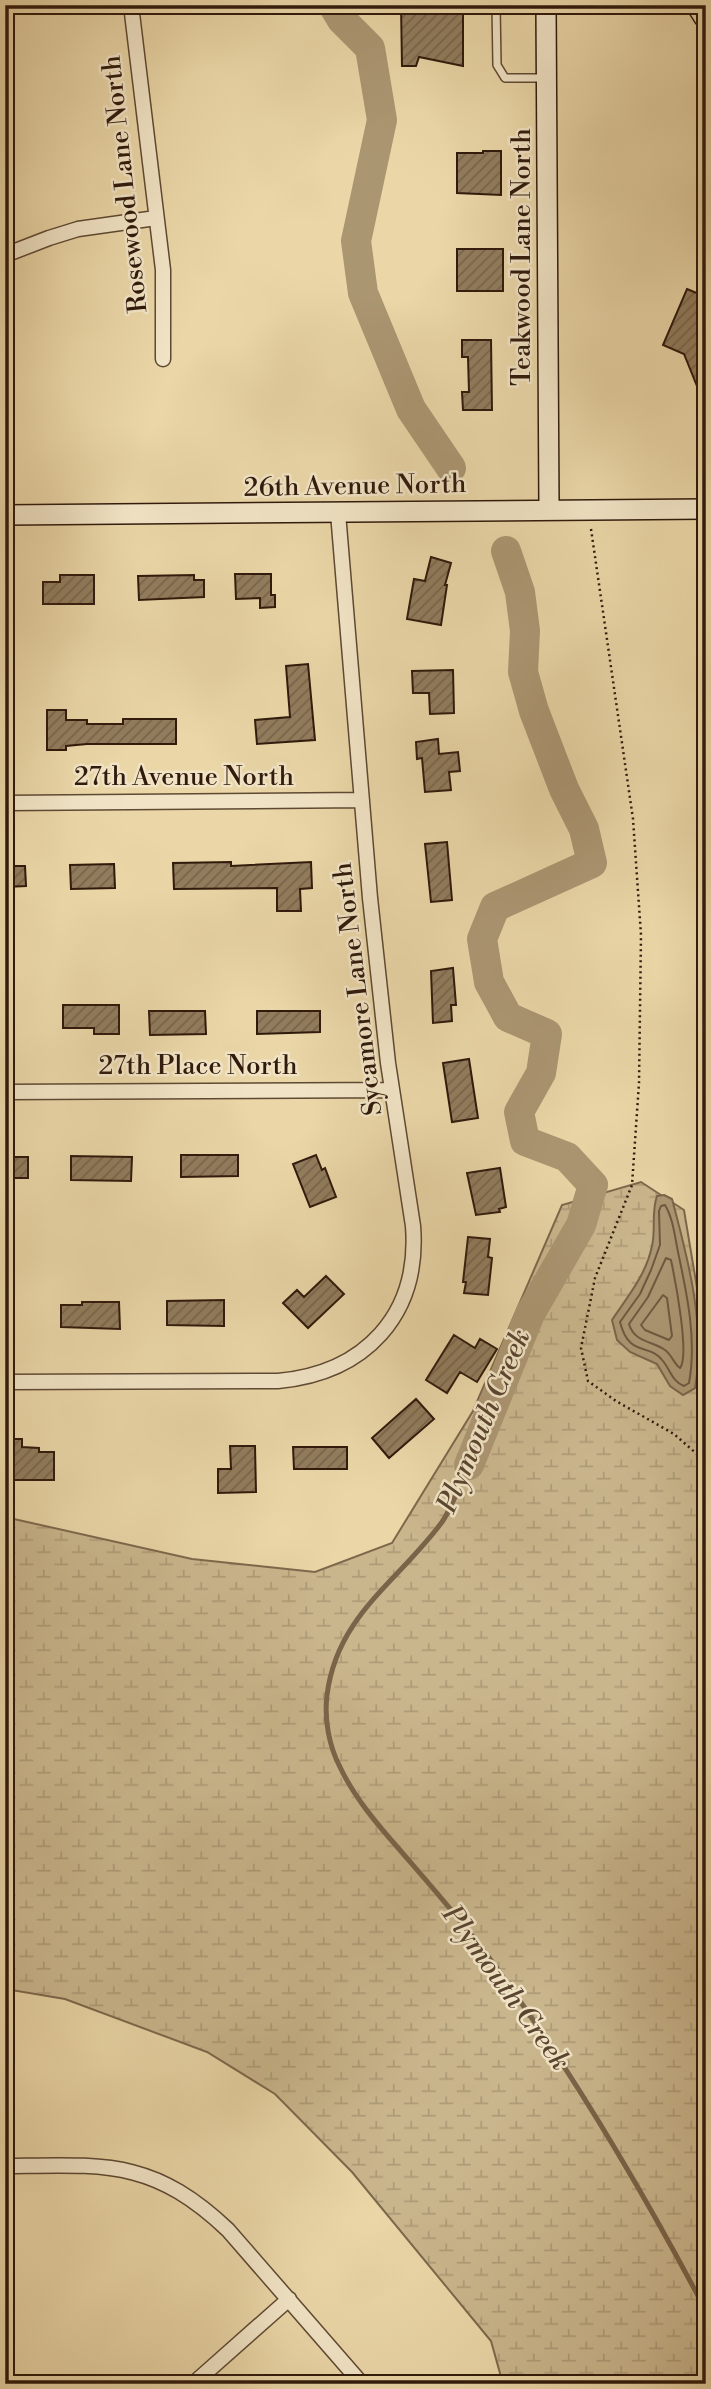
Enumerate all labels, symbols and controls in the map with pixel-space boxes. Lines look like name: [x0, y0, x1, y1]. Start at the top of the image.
street label: Rosewood Lane North: [96, 54, 154, 314]
street label: Teakwood Lane North: [506, 128, 538, 386]
street label: 26th Avenue North: [243, 468, 467, 504]
street label: 27th Avenue North: [74, 761, 294, 793]
street label: Sycamore Lane North: [327, 861, 389, 1117]
street label: 27th Place North: [98, 1050, 298, 1082]
water label: Plymouth Creek: [429, 1324, 538, 1519]
water label: Plymouth Creek: [434, 1898, 578, 2078]

